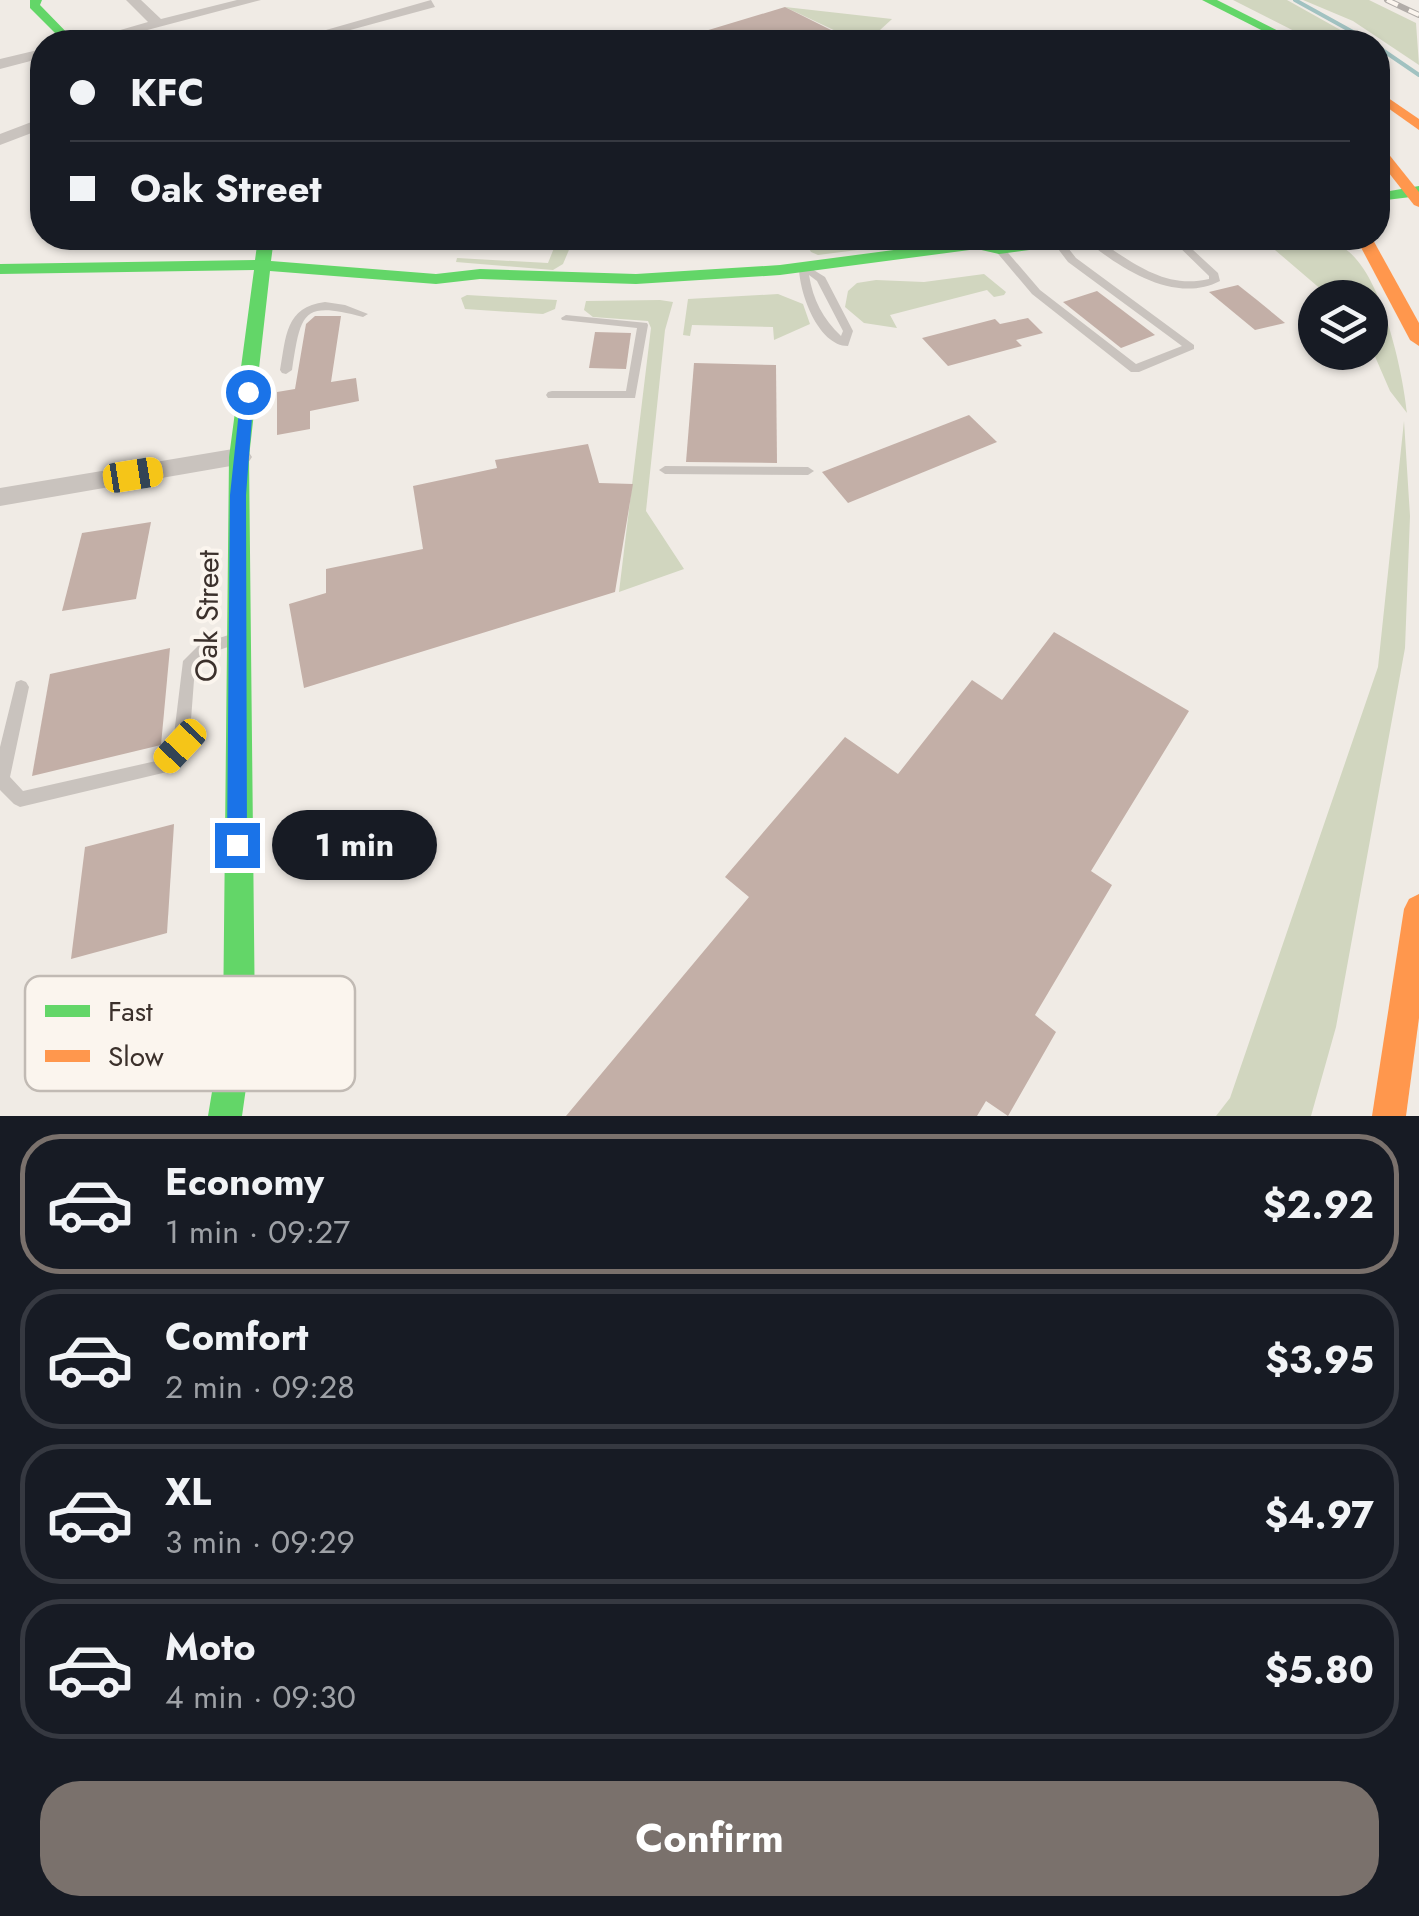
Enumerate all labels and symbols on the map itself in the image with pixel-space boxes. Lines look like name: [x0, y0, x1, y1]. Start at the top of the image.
route start: [226, 370, 271, 415]
car: [101, 455, 165, 495]
street label: Oak Street: [184, 549, 230, 682]
car: [149, 714, 211, 778]
callout: 1 min: [272, 810, 437, 880]
route end: [215, 823, 260, 868]
legend: [25, 976, 355, 1091]
text: Fast: [108, 991, 153, 1032]
text: Slow: [108, 1036, 164, 1077]

